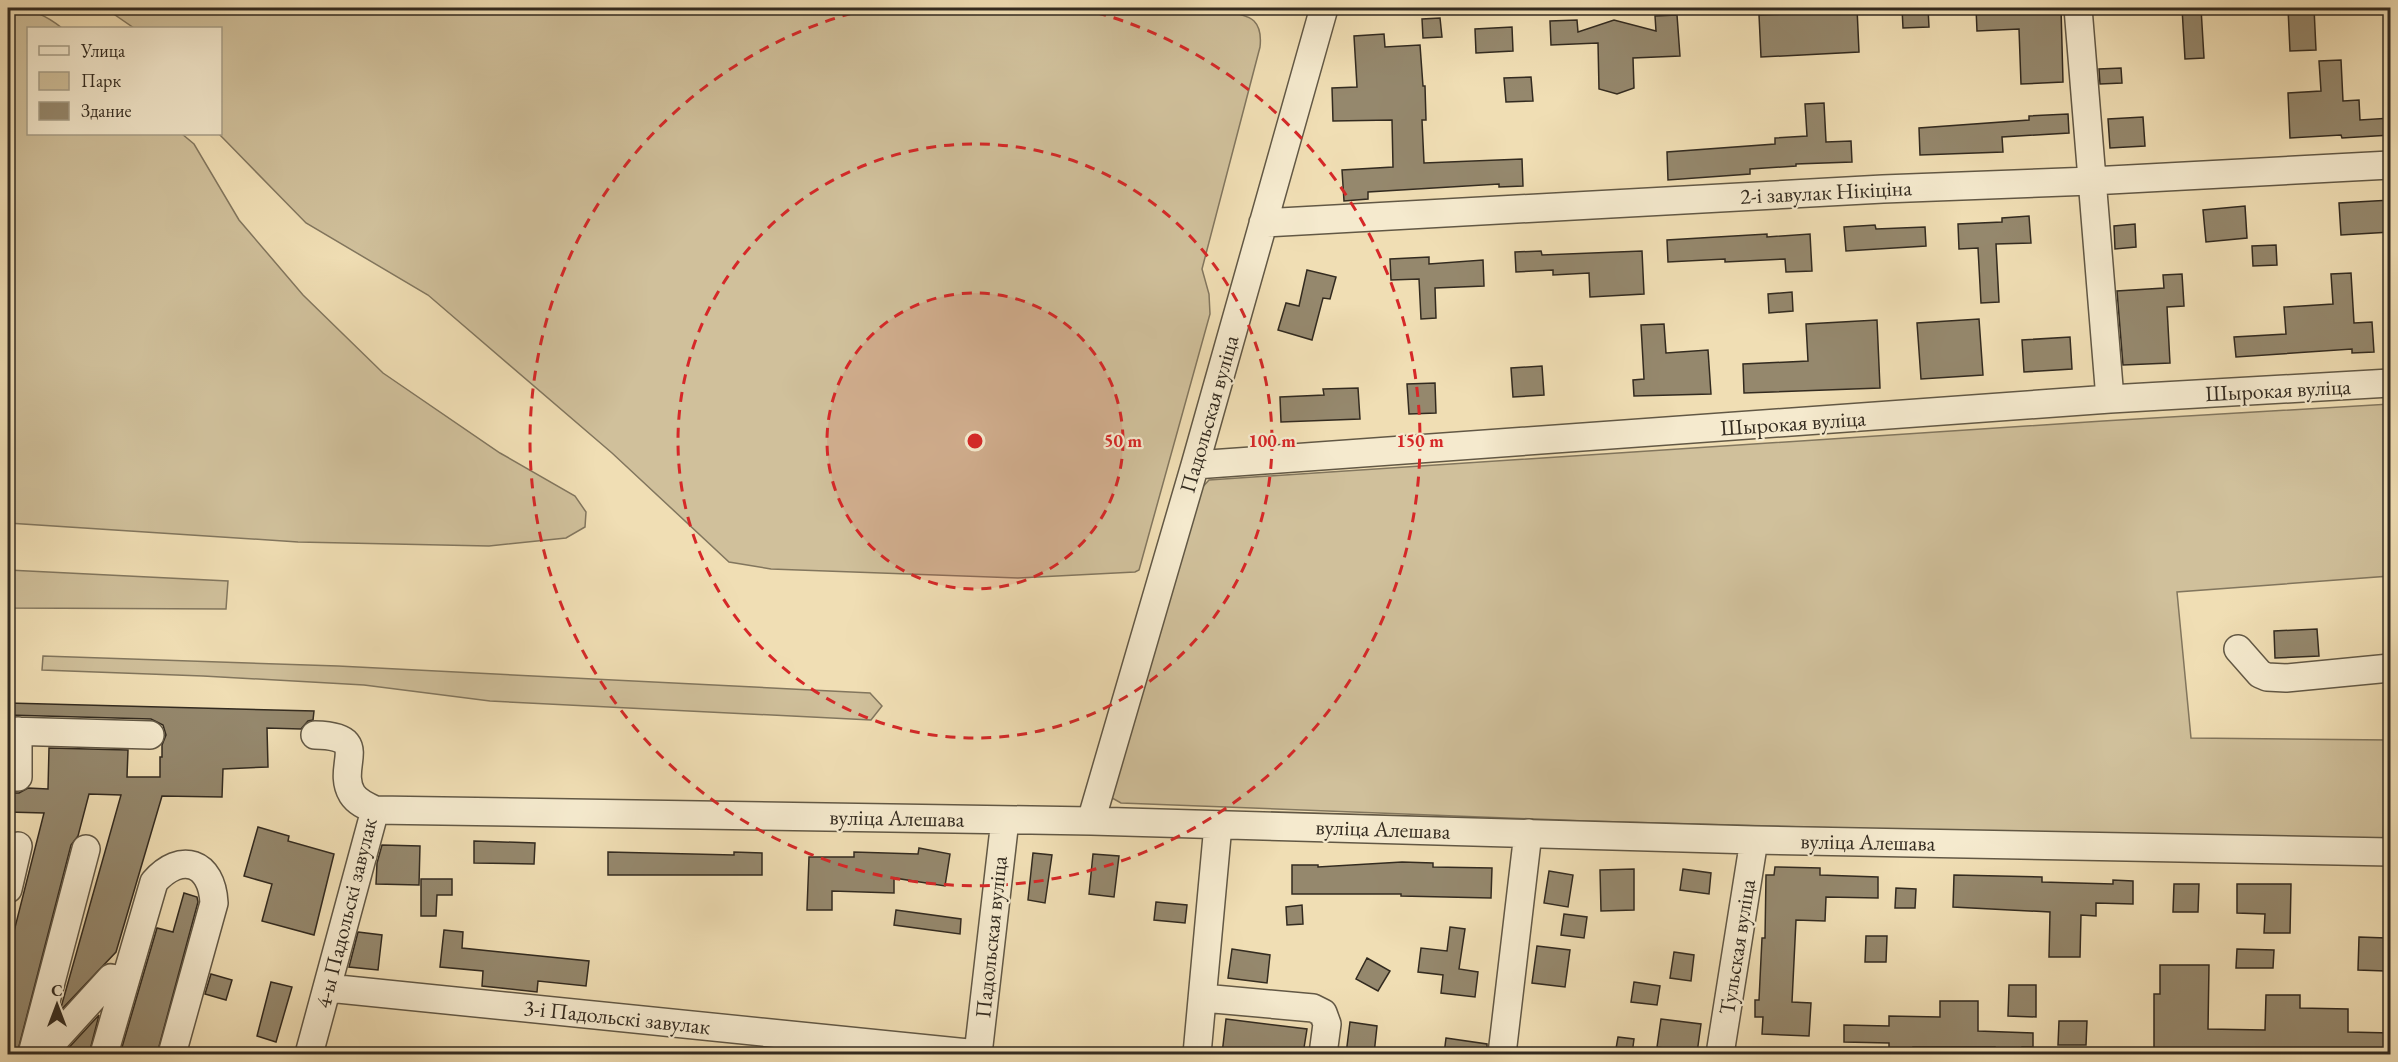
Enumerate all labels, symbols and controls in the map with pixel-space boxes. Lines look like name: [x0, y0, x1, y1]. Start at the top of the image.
legend: [27, 27, 222, 135]
text: Улица: [80, 39, 126, 62]
text: Парк: [81, 69, 121, 92]
text: Здание: [81, 99, 131, 122]
street label: 2-і завулак Нікіціна: [1739, 173, 1913, 211]
street label: Падольская вуліца: [1173, 332, 1245, 496]
street label: Шырокая вуліца: [2204, 372, 2352, 408]
street label: Шырокая вуліца: [1719, 403, 1867, 443]
text: 50 m: [1104, 429, 1142, 452]
text: 100 m: [1248, 429, 1296, 452]
text: 150 m: [1396, 429, 1444, 452]
centre of rings: [965, 431, 985, 451]
street label: вуліца Алешава: [829, 802, 965, 834]
street label: вуліца Алешава: [1315, 812, 1451, 846]
street label: 4-ы Падольскі завулак: [308, 814, 384, 1011]
street label: вуліца Алешава: [1800, 826, 1936, 858]
street label: Падольская вуліца: [968, 854, 1014, 1019]
street label: Тульская вуліца: [1712, 877, 1762, 1017]
north arrow: [27, 975, 87, 1035]
text: С: [51, 980, 63, 1001]
street label: 3-і Падольскі завулак: [522, 993, 712, 1041]

